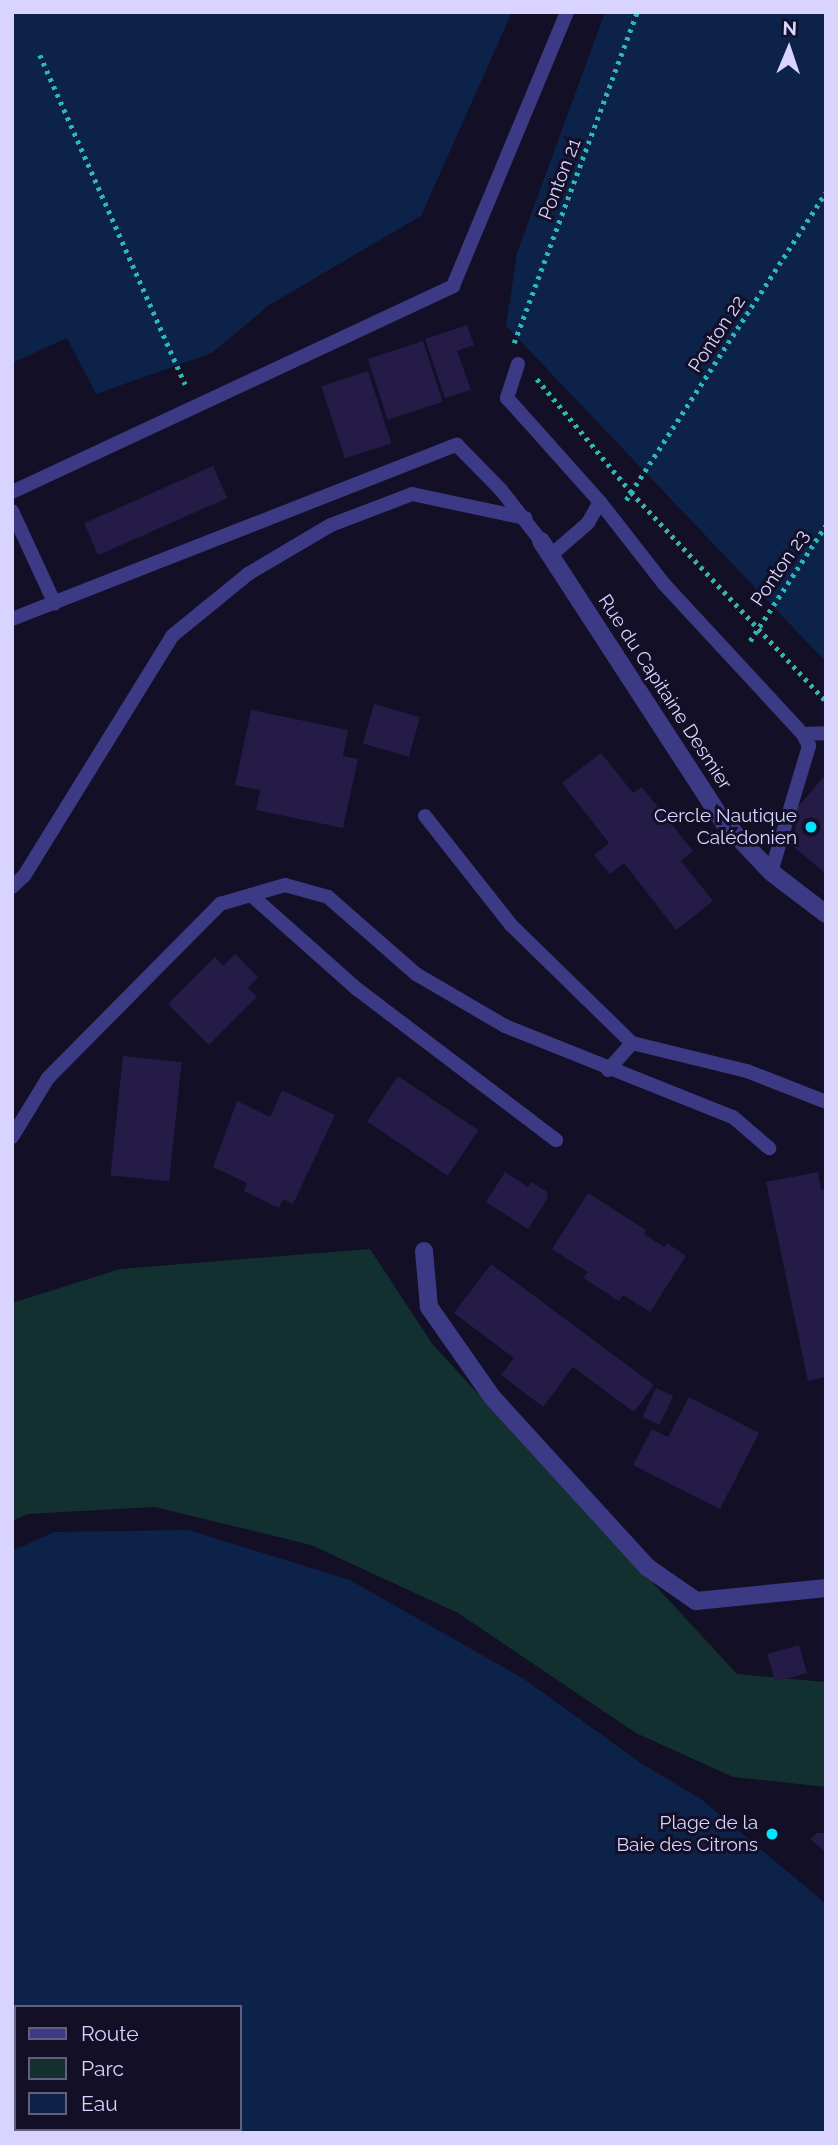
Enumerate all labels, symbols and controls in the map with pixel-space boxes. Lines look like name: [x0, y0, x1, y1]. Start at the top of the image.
north arrow: [754, 14, 824, 84]
text: N: [782, 17, 797, 39]
street label: Ponton 21: [534, 135, 586, 223]
street label: Ponton 22: [684, 291, 750, 377]
street label: Ponton 23: [746, 525, 814, 611]
street label: Rue du Capitaine Desmier: [593, 590, 737, 794]
place label: Cercle Nautique Calédonien: [654, 805, 797, 849]
marker: Cercle Nautique Calédonien: [803, 819, 819, 835]
place label: Plage de la Baie des Citrons: [616, 1812, 758, 1856]
marker: Plage de la Baie des Citrons: [764, 1826, 780, 1842]
legend: [14, 2005, 242, 2131]
text: Route: [81, 2021, 139, 2046]
text: Parc: [81, 2056, 124, 2081]
text: Eau: [81, 2091, 118, 2116]

